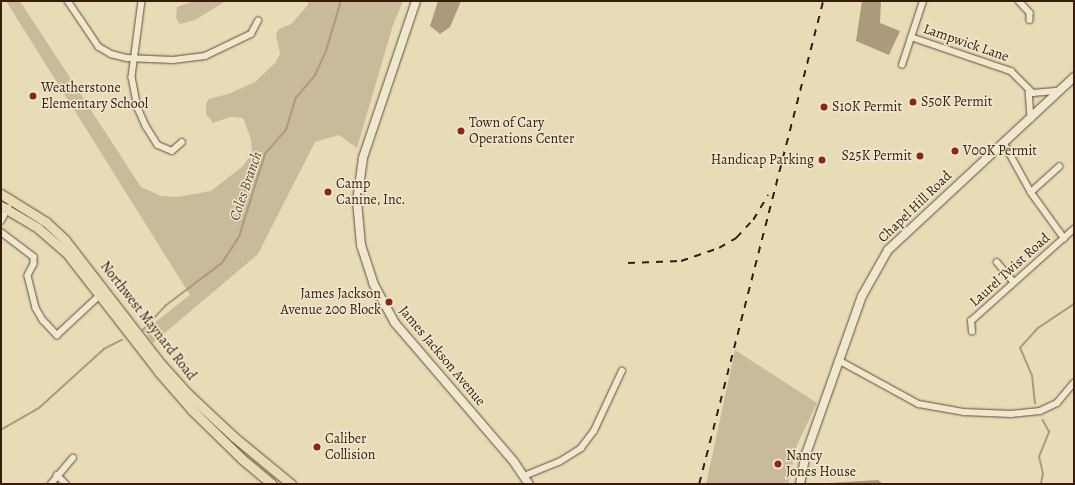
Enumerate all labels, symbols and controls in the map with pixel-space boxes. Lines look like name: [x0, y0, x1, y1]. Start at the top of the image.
street label: Lampwick Lane: [921, 20, 1011, 66]
place label: Weatherstone Elementary School: [41, 80, 148, 112]
marker: Weatherstone Elementary School: [28, 91, 38, 101]
place label: S50K Permit: [921, 94, 992, 110]
marker: S50K Permit: [908, 97, 918, 107]
place label: S10K Permit: [832, 99, 902, 115]
marker: S10K Permit: [819, 102, 829, 112]
place label: Town of Cary Operations Center: [469, 115, 574, 148]
marker: Town of Cary Operations Center: [456, 126, 466, 136]
place label: V00K Permit: [963, 143, 1037, 159]
marker: V00K Permit: [950, 146, 960, 156]
place label: S25K Permit: [841, 148, 912, 164]
water label: Coles Branch: [226, 149, 266, 223]
marker: S25K Permit: [915, 151, 925, 161]
place label: Handicap Parking: [711, 152, 814, 168]
marker: Handicap Parking: [817, 155, 827, 165]
street label: Chapel Hill Road: [875, 168, 955, 246]
place label: Camp Canine, Inc.: [336, 176, 406, 208]
marker: Camp Canine, Inc.: [323, 187, 333, 197]
street label: Laurel Twist Road: [967, 230, 1053, 310]
street label: Northwest Maynard Road: [96, 258, 200, 384]
place label: James Jackson Avenue 200 Block: [281, 286, 381, 318]
marker: James Jackson Avenue 200 Block: [384, 297, 394, 307]
street label: James Jackson Avenue: [395, 303, 489, 409]
place label: Caliber Collision: [325, 431, 375, 464]
marker: Caliber Collision: [312, 442, 322, 452]
place label: Nancy Jones House: [786, 448, 856, 480]
marker: Nancy Jones House: [773, 459, 783, 469]

